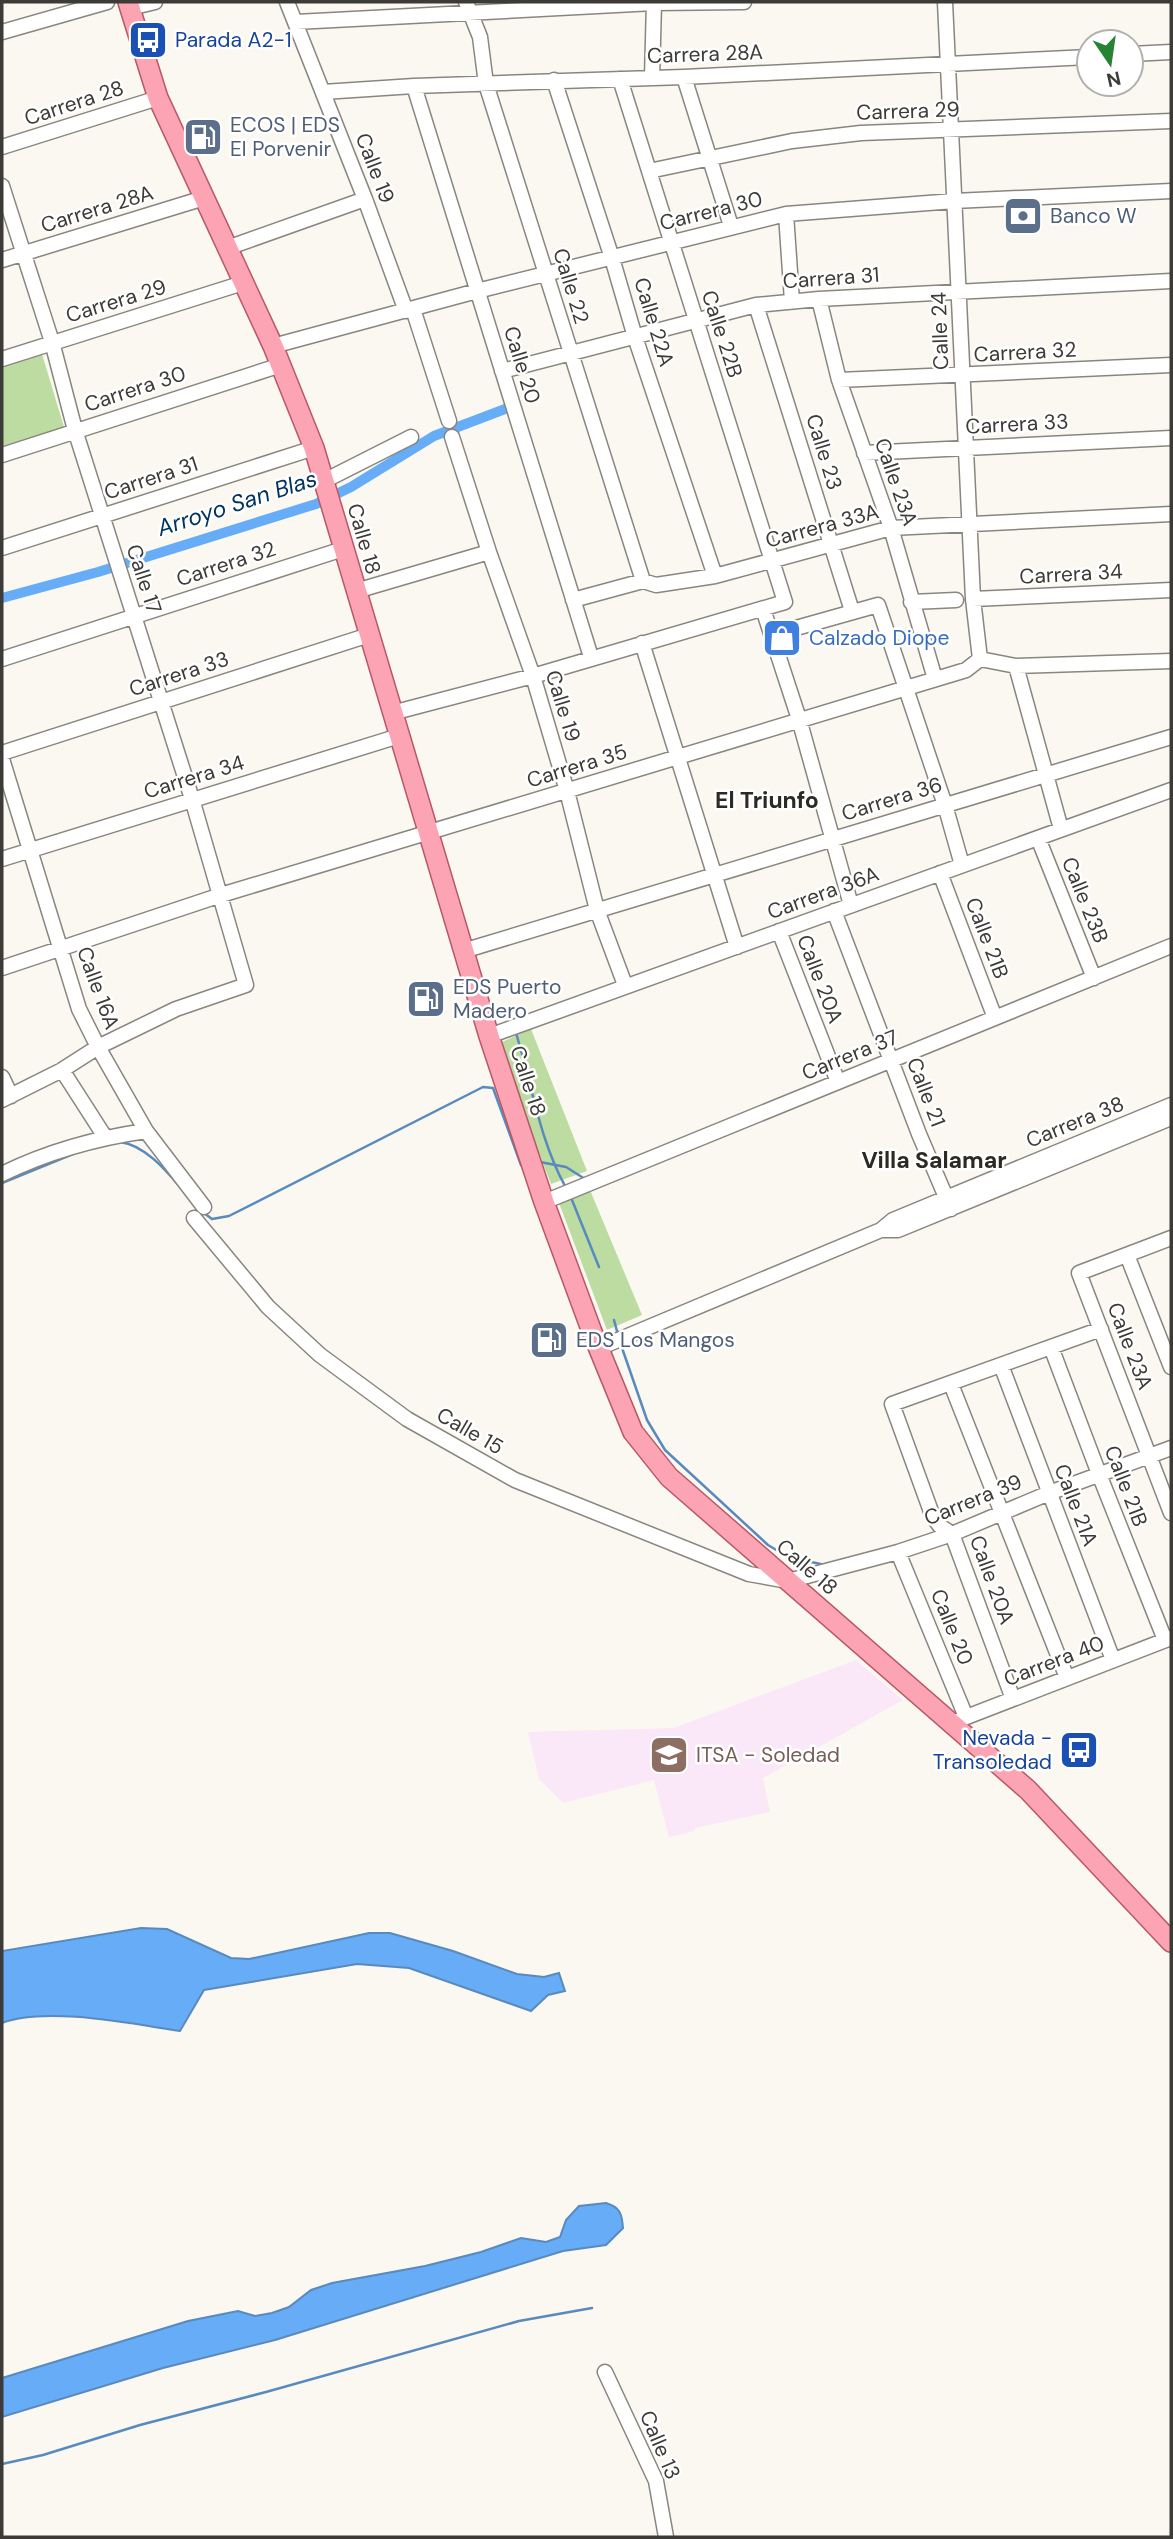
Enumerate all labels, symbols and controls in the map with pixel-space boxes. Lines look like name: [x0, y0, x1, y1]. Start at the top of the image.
bus stop icon: Parada A2-1: [127, 19, 169, 61]
place label: Parada A2-1: [175, 26, 291, 54]
north arrow: [1075, 28, 1145, 98]
street label: Carrera 28A: [646, 38, 764, 70]
text: N: [1104, 65, 1123, 93]
street label: Carrera 28: [21, 74, 127, 132]
street label: Carrera 29: [856, 95, 960, 127]
place label: ECOS | EDS El Porvenir: [230, 111, 340, 163]
fuel station icon: ECOS | EDS El Porvenir: [182, 116, 224, 158]
street label: Calle 19: [349, 129, 401, 207]
street label: Carrera 28A: [37, 179, 157, 239]
street label: Carrera 30: [657, 185, 765, 237]
bank icon: Banco W: [1002, 195, 1044, 237]
place label: Banco W: [1050, 202, 1137, 230]
street label: Calle 22: [546, 245, 596, 327]
street label: Carrera 31: [782, 261, 880, 295]
street label: Carrera 29: [62, 272, 170, 330]
street label: Calle 22A: [627, 274, 681, 370]
street label: Calle 22B: [695, 287, 749, 381]
street label: Calle 24: [925, 291, 955, 370]
street label: Calle 20: [497, 323, 547, 407]
street label: Carrera 32: [973, 335, 1077, 369]
street label: Carrera 30: [81, 359, 189, 419]
street label: Carrera 33: [965, 407, 1069, 441]
street label: Calle 23: [799, 411, 849, 493]
street label: Calle 23A: [868, 434, 924, 530]
street label: Carrera 31: [101, 450, 201, 506]
water label: Arroyo San Blas: [152, 463, 321, 543]
street label: Carrera 33A: [762, 497, 882, 555]
street label: Calle 18: [341, 500, 387, 578]
street label: Carrera 32: [173, 535, 279, 593]
street label: Calle 17: [120, 541, 168, 617]
street label: Carrera 34: [1019, 557, 1124, 591]
shop icon: Calzado Diope: [761, 617, 803, 659]
place label: Calzado Diope: [809, 624, 949, 652]
street label: Carrera 33: [126, 645, 232, 703]
street label: Calle 19: [539, 667, 587, 745]
street label: Carrera 35: [523, 737, 631, 795]
street label: Carrera 34: [140, 748, 248, 806]
street label: Carrera 36: [838, 770, 946, 828]
district label: El Triunfo: [715, 785, 819, 815]
street label: Calle 23B: [1055, 853, 1115, 947]
street label: Carrera 36A: [763, 860, 883, 926]
street label: Calle 21B: [959, 893, 1015, 983]
street label: Calle 20A: [790, 931, 850, 1027]
street label: Calle 16A: [70, 943, 126, 1033]
place label: EDS Puerto Madero: [453, 973, 561, 1025]
fuel station icon: EDS Puerto Madero: [405, 978, 447, 1020]
street label: Carrera 37: [798, 1023, 902, 1087]
street label: Calle 18: [503, 1042, 553, 1120]
street label: Calle 21: [900, 1053, 952, 1131]
street label: Carrera 38: [1022, 1090, 1128, 1154]
district label: Villa Salamar: [861, 1145, 1007, 1175]
street label: Calle 23A: [1101, 1299, 1159, 1394]
fuel station icon: EDS Los Mangos: [528, 1319, 570, 1361]
place label: EDS Los Mangos: [576, 1326, 735, 1354]
street label: Calle 15: [432, 1401, 508, 1461]
street label: Calle 21B: [1098, 1441, 1154, 1531]
street label: Calle 21A: [1048, 1460, 1104, 1550]
street label: Carrera 39: [920, 1468, 1026, 1532]
street label: Calle 20A: [963, 1532, 1021, 1628]
street label: Calle 18: [770, 1533, 844, 1601]
street label: Calle 20: [924, 1585, 980, 1669]
street label: Carrera 40: [1000, 1629, 1108, 1693]
place label: Nevada - Transoledad: [933, 1724, 1052, 1776]
bus stop icon: Nevada - Transoledad: [1058, 1729, 1100, 1771]
school or university icon: ITSA - Soledad: [648, 1734, 690, 1776]
place label: ITSA - Soledad: [696, 1741, 840, 1769]
street label: Calle 13: [633, 2406, 687, 2484]

